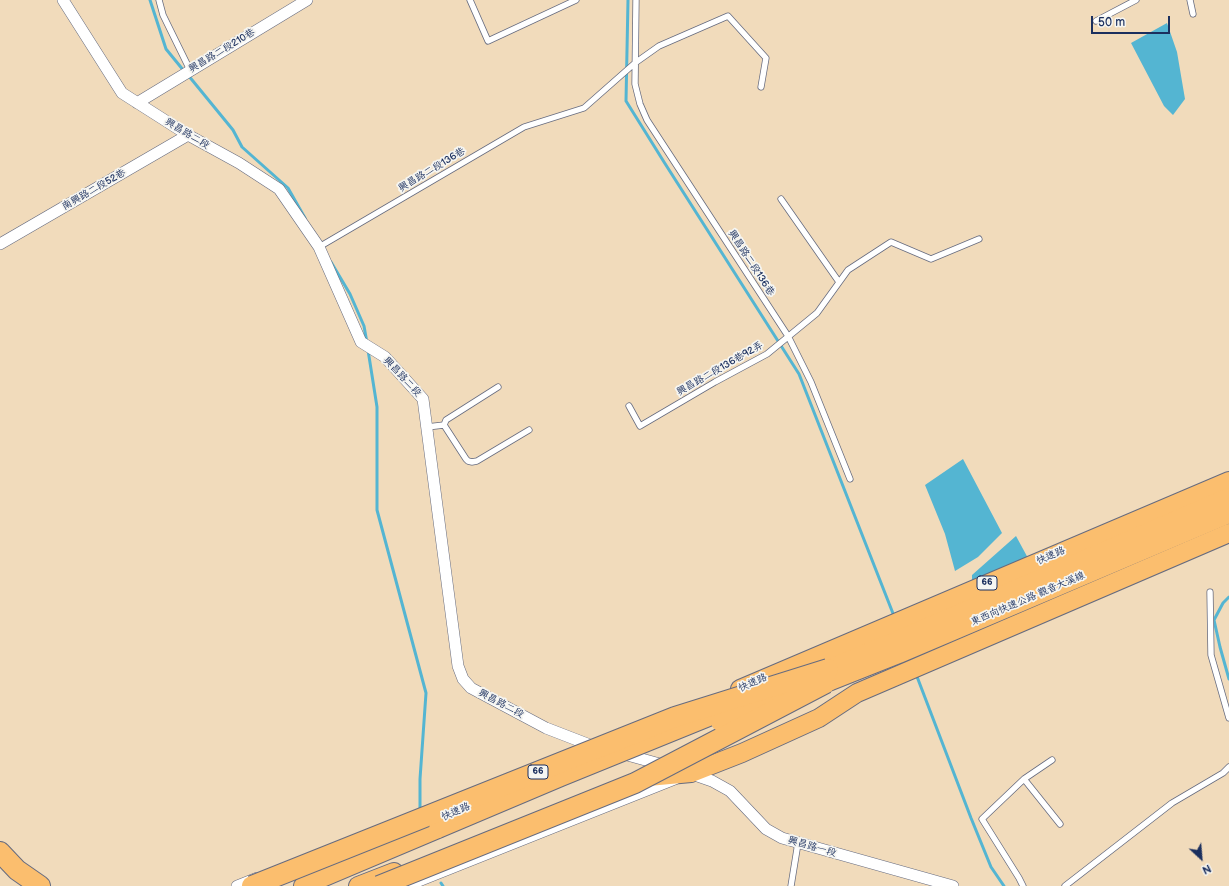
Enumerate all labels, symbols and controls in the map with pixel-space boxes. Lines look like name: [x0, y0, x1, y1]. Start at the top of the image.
scale bar: [1093, 8, 1172, 34]
text: 50 m: [1098, 15, 1125, 30]
street label: 興昌路二段210巷: [187, 26, 257, 76]
street label: 興昌路二段: [162, 116, 212, 152]
street label: 興昌路二段136巷: [396, 145, 468, 195]
street label: 南興路二段52巷: [60, 167, 128, 213]
street label: 興昌路二段136巷: [725, 228, 777, 298]
street label: 興昌路二段136巷92弄: [675, 339, 765, 399]
street label: 興昌路二段: [381, 355, 423, 399]
street label: 快速路: [1035, 545, 1067, 567]
street label: 東西向快速公路 觀音大溪線: [969, 570, 1087, 628]
road number: 66: [977, 576, 997, 590]
street label: 快速路: [737, 671, 769, 695]
street label: 興昌路二段: [476, 687, 526, 721]
road number: 66: [528, 765, 548, 779]
street label: 快速路: [440, 801, 472, 823]
street label: 興昌路一段: [786, 834, 838, 860]
north arrow: [1181, 838, 1221, 878]
text: N: [1200, 862, 1213, 877]

